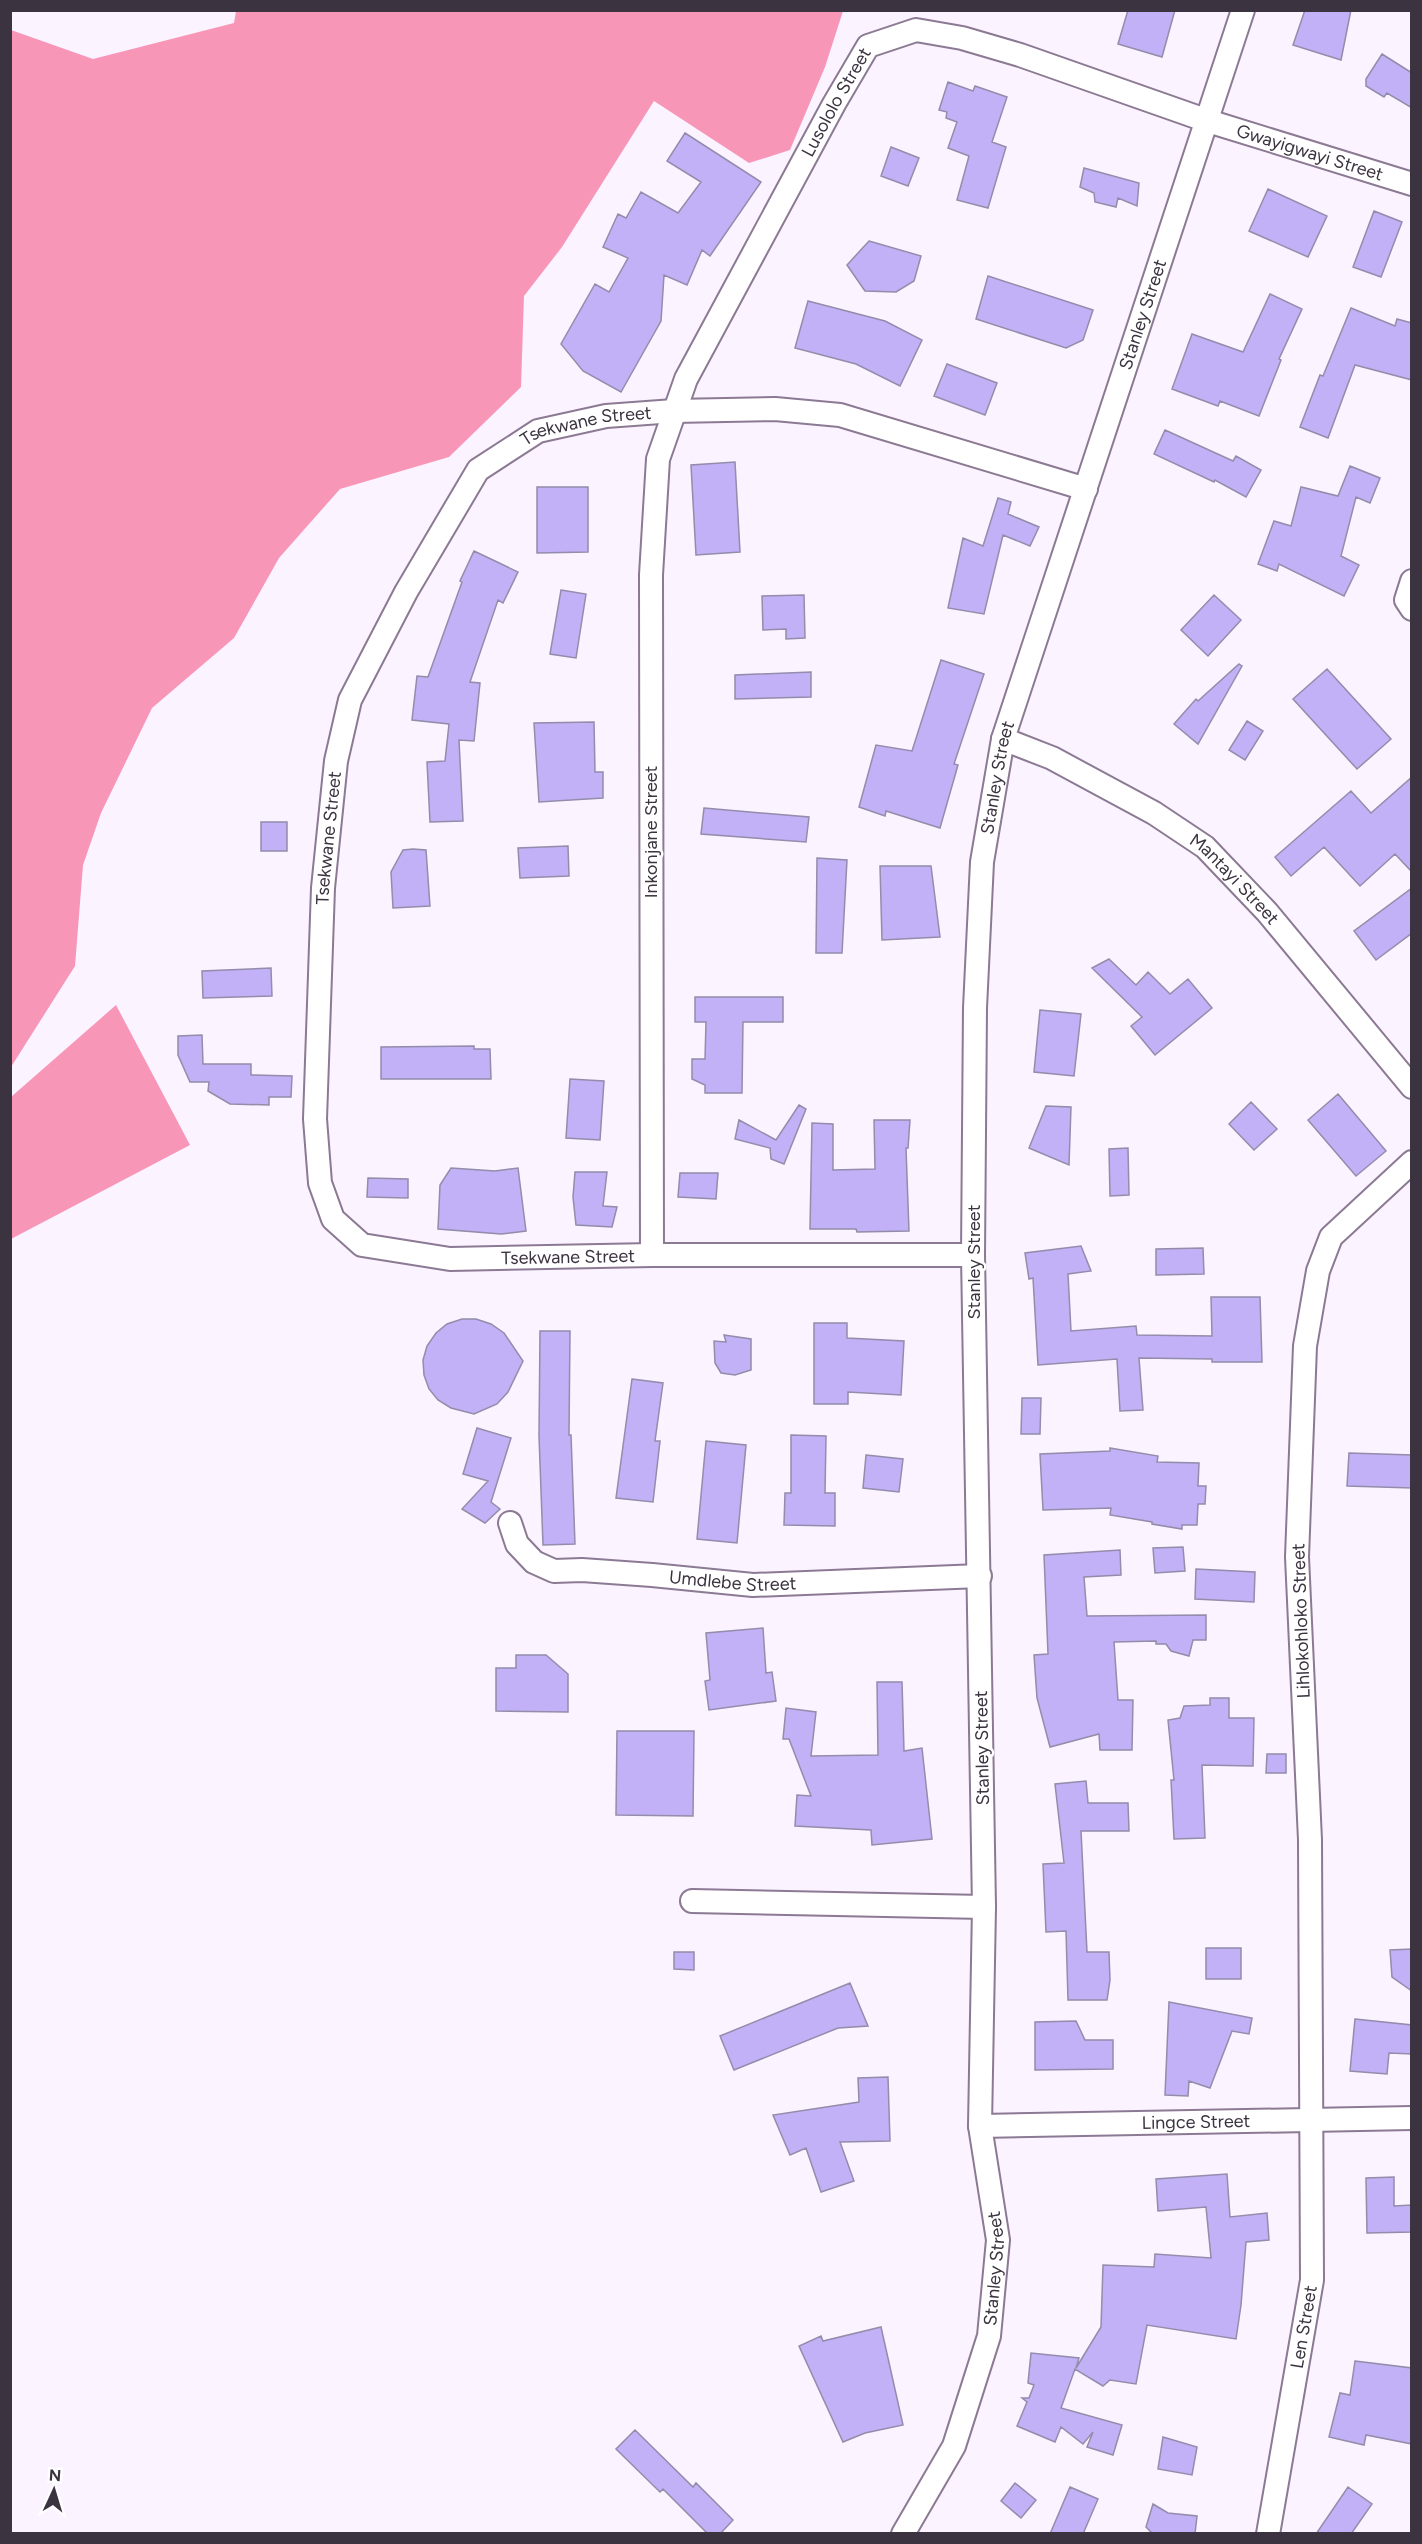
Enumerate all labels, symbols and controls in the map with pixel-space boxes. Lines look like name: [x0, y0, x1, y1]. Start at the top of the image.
street label: Lusololo Street: [797, 43, 876, 161]
street label: Gwayigwayi Street: [1234, 119, 1386, 185]
street label: Stanley Street: [1114, 256, 1171, 373]
street label: Tsekwane Street: [516, 402, 652, 450]
street label: Stanley Street: [976, 718, 1019, 836]
street label: Inkonjane Street: [640, 765, 662, 898]
street label: Tsekwane Street: [311, 770, 346, 905]
street label: Mantayi Street: [1185, 829, 1284, 929]
street label: Stanley Street: [963, 1204, 985, 1319]
street label: Tsekwane Street: [501, 1245, 635, 1269]
street label: Lihlokohloko Street: [1287, 1543, 1315, 1699]
street label: Umdlebe Street: [668, 1566, 797, 1596]
street label: Stanley Street: [970, 1690, 994, 1806]
street label: Lingce Street: [1141, 2110, 1251, 2134]
street label: Stanley Street: [979, 2210, 1009, 2327]
street label: Len Street: [1286, 2284, 1322, 2370]
north arrow: [24, 2460, 84, 2520]
text: N: [48, 2466, 62, 2485]

